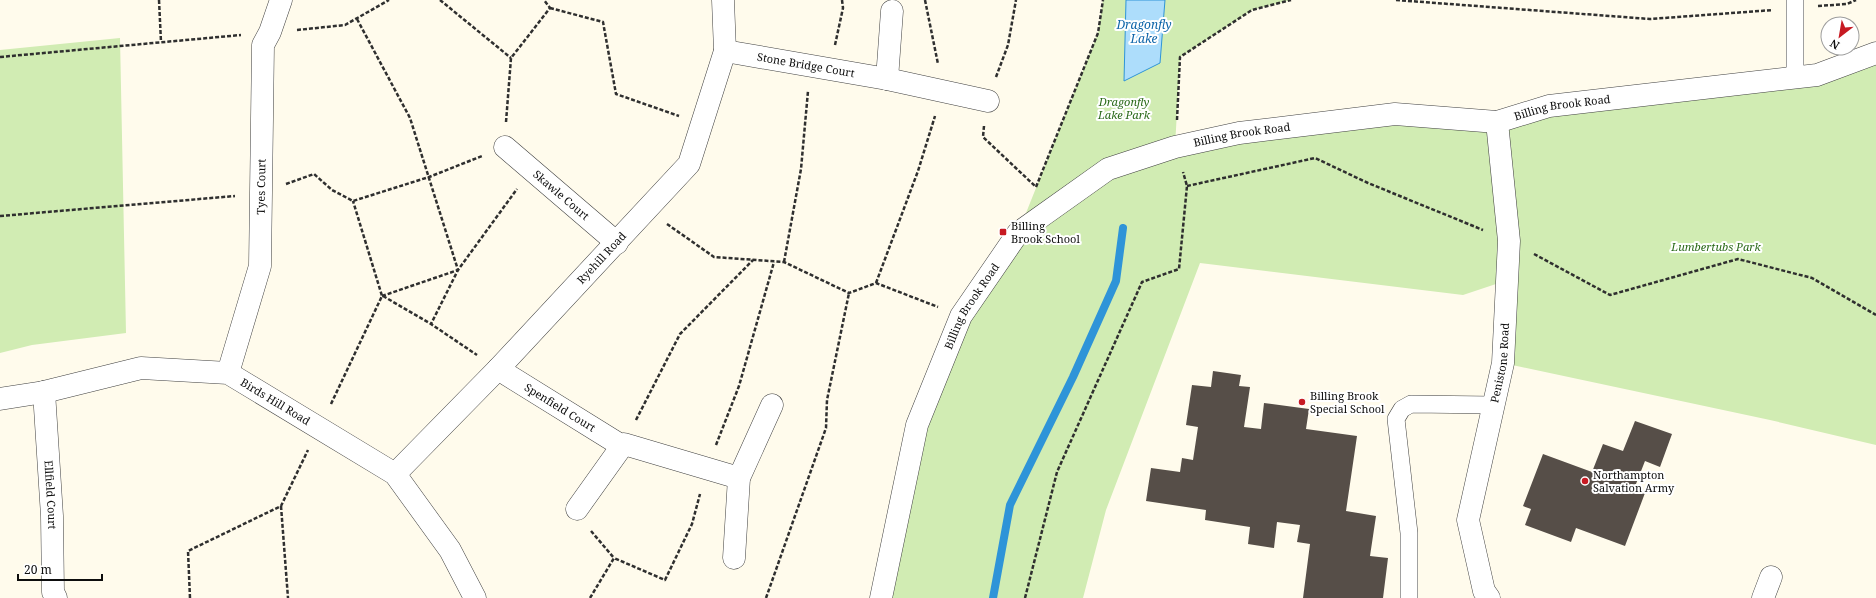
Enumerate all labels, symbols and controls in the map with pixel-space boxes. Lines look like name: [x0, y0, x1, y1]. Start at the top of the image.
water label: Dragonfly Lake: [1115, 16, 1172, 47]
north arrow: [1820, 16, 1860, 56]
text: N: [1827, 36, 1842, 54]
street label: Stone Bridge Court: [756, 49, 856, 80]
street label: Billing Brook Road: [1512, 91, 1611, 123]
park label: Dragonfly Lake Park: [1097, 94, 1151, 122]
street label: Billing Brook Road: [1192, 119, 1291, 150]
street label: Tyes Court: [253, 159, 268, 215]
street label: Skawle Court: [530, 166, 593, 223]
place label: Billing Brook School: [1011, 218, 1080, 246]
marker: Billing Brook School: [998, 227, 1008, 237]
street label: Ryehill Road: [573, 228, 629, 287]
park label: Lumbertubs Park: [1670, 239, 1761, 254]
street label: Billing Brook Road: [940, 260, 1002, 351]
street label: Penistone Road: [1486, 322, 1512, 404]
street label: Birds Hill Road: [238, 374, 314, 428]
street label: Spenfield Court: [522, 379, 599, 435]
place label: Billing Brook Special School: [1310, 388, 1385, 416]
marker: Billing Brook Special School: [1297, 397, 1307, 407]
street label: Ellfield Court: [41, 460, 60, 530]
place label: Northampton Salvation Army: [1593, 467, 1675, 495]
marker: Northampton Salvation Army: [1580, 476, 1590, 486]
scale bar: [18, 556, 102, 582]
text: 20 m: [24, 561, 52, 578]

